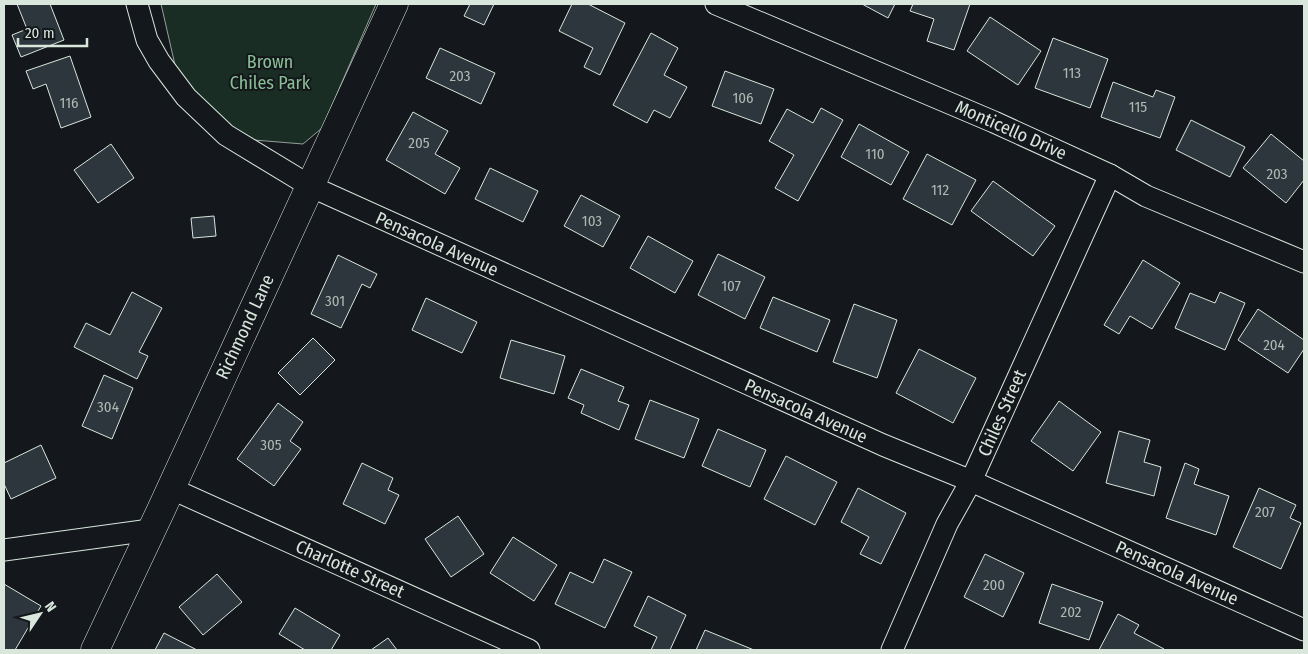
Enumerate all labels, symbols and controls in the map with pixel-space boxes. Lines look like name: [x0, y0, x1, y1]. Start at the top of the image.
scale bar: [18, 15, 86, 47]
text: 20 m: [25, 24, 55, 42]
park label: Brown Chiles Park: [230, 51, 311, 94]
house number: 113: [1063, 64, 1081, 82]
house number: 203: [449, 67, 471, 85]
house number: 106: [732, 89, 754, 107]
house number: 116: [60, 94, 78, 112]
street label: Monticello Drive: [952, 96, 1070, 164]
house number: 115: [1129, 98, 1147, 116]
house number: 205: [408, 134, 430, 152]
house number: 110: [865, 145, 885, 163]
house number: 203: [1266, 165, 1288, 183]
house number: 112: [931, 181, 949, 199]
street label: Pensacola Avenue: [372, 207, 502, 281]
house number: 103: [582, 212, 602, 230]
street label: Richmond Lane: [211, 271, 279, 383]
house number: 107: [721, 277, 741, 295]
house number: 301: [325, 292, 345, 310]
house number: 204: [1263, 336, 1285, 354]
street label: Chiles Street: [973, 366, 1031, 460]
street label: Pensacola Avenue: [741, 374, 871, 448]
house number: 304: [97, 398, 119, 416]
house number: 305: [260, 436, 282, 454]
house number: 207: [1255, 503, 1275, 521]
street label: Charlotte Street: [292, 535, 408, 603]
street label: Pensacola Avenue: [1112, 536, 1242, 610]
house number: 200: [983, 576, 1005, 594]
north arrow: [15, 589, 65, 639]
text: N: [41, 599, 60, 615]
house number: 202: [1061, 603, 1082, 621]

